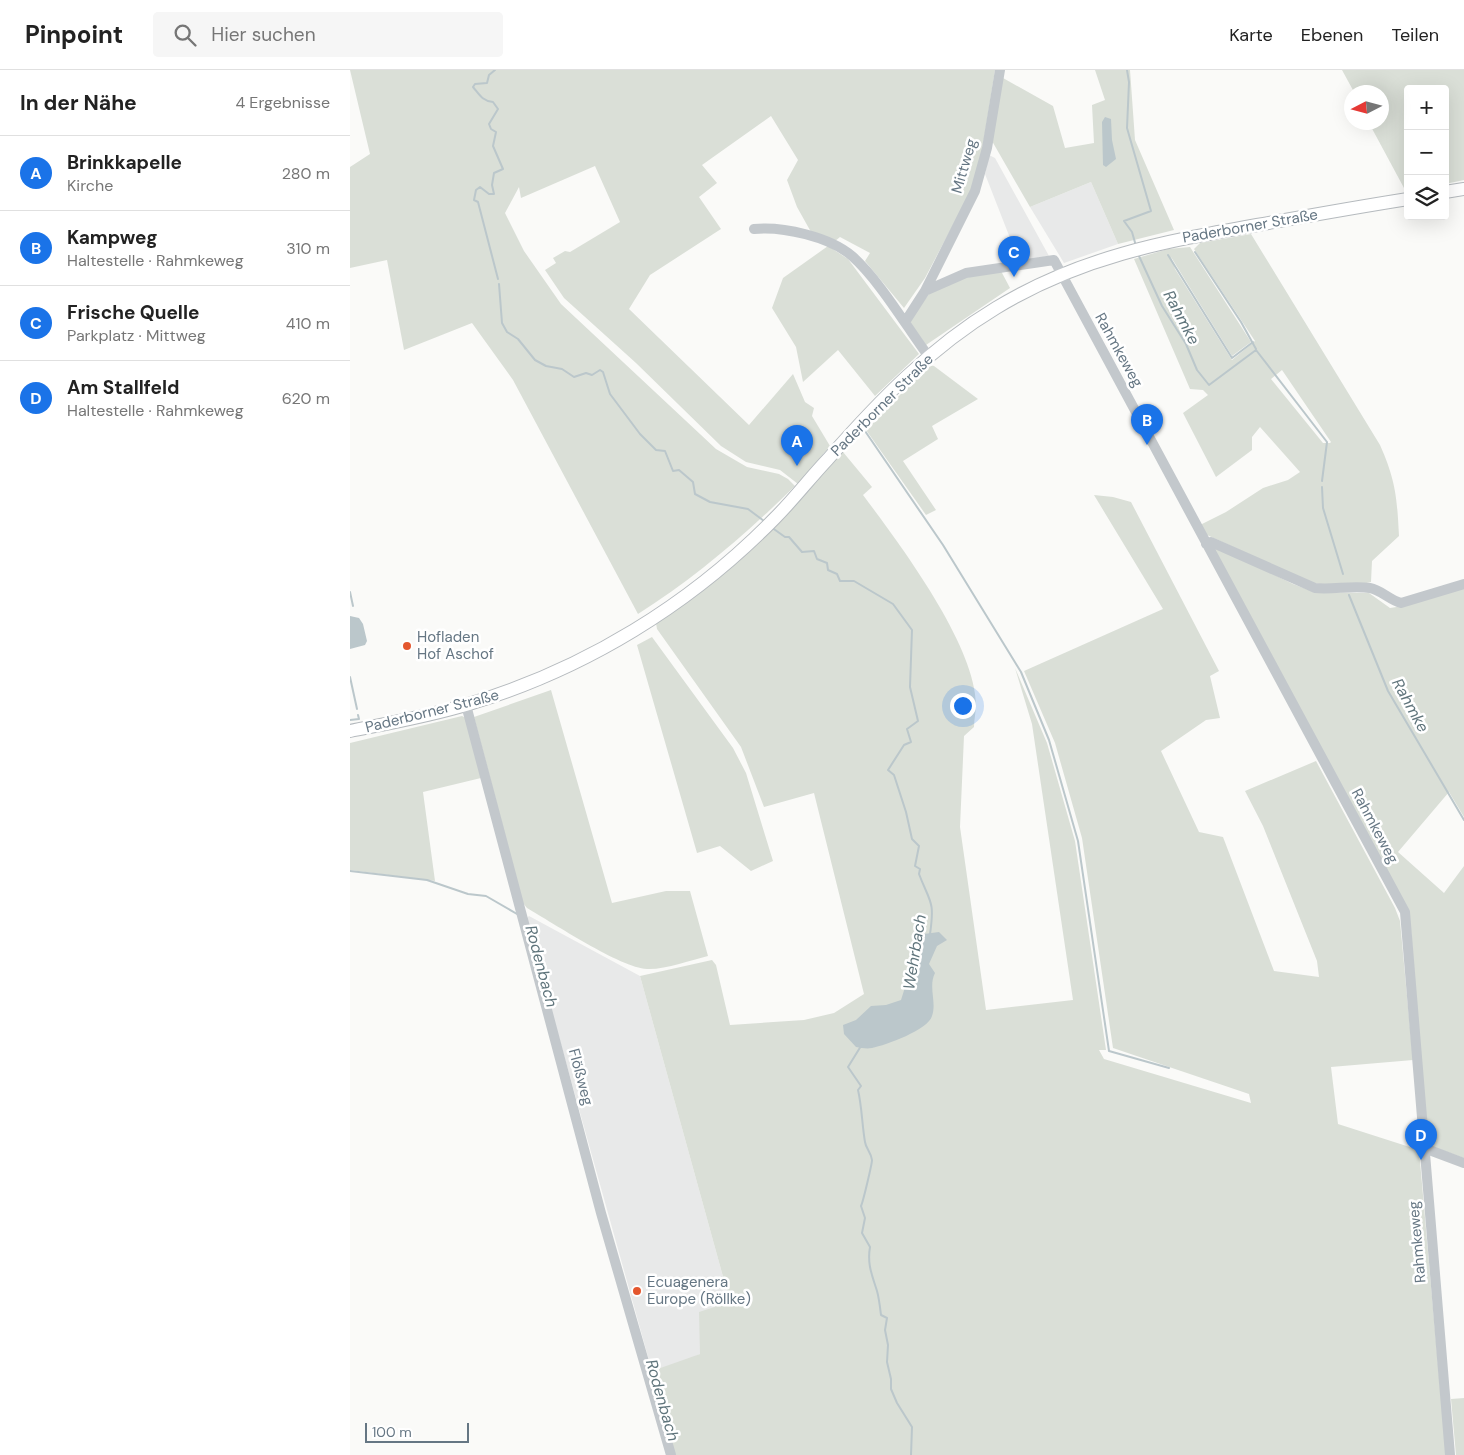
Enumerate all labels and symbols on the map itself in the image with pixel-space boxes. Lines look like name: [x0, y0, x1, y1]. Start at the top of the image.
north arrow: [1344, 85, 1389, 130]
street label: Mittweg: [947, 136, 981, 196]
street label: Paderborner Straße: [1181, 204, 1319, 248]
pin: C: [998, 236, 1030, 277]
water label: Rahmke: [1159, 286, 1205, 348]
street label: Rahmkeweg: [1090, 309, 1148, 391]
street label: Paderborner Straße: [826, 349, 938, 461]
pin: B: [1131, 404, 1163, 445]
pin: A: [781, 425, 813, 466]
place label: Hofladen Hof Aschof: [417, 627, 494, 664]
marker: Hofladen Hof Aschof: [401, 640, 413, 652]
water label: Rahmke: [1387, 675, 1434, 736]
street label: Paderborner Straße: [363, 685, 501, 737]
your location: [950, 693, 976, 719]
street label: Rahmkeweg: [1347, 785, 1403, 867]
water label: Wehrbach: [898, 913, 931, 991]
water label: Rodenbach: [520, 923, 563, 1010]
street label: Flößweg: [564, 1046, 598, 1108]
pin: D: [1405, 1119, 1437, 1160]
street label: Rahmkeweg: [1403, 1200, 1431, 1284]
place label: Ecuagenera Europe (Röllke): [647, 1272, 751, 1309]
marker: Ecuagenera Europe (Röllke): [631, 1285, 643, 1297]
water label: Rodenbach: [641, 1357, 684, 1444]
scale bar: [365, 1420, 469, 1443]

